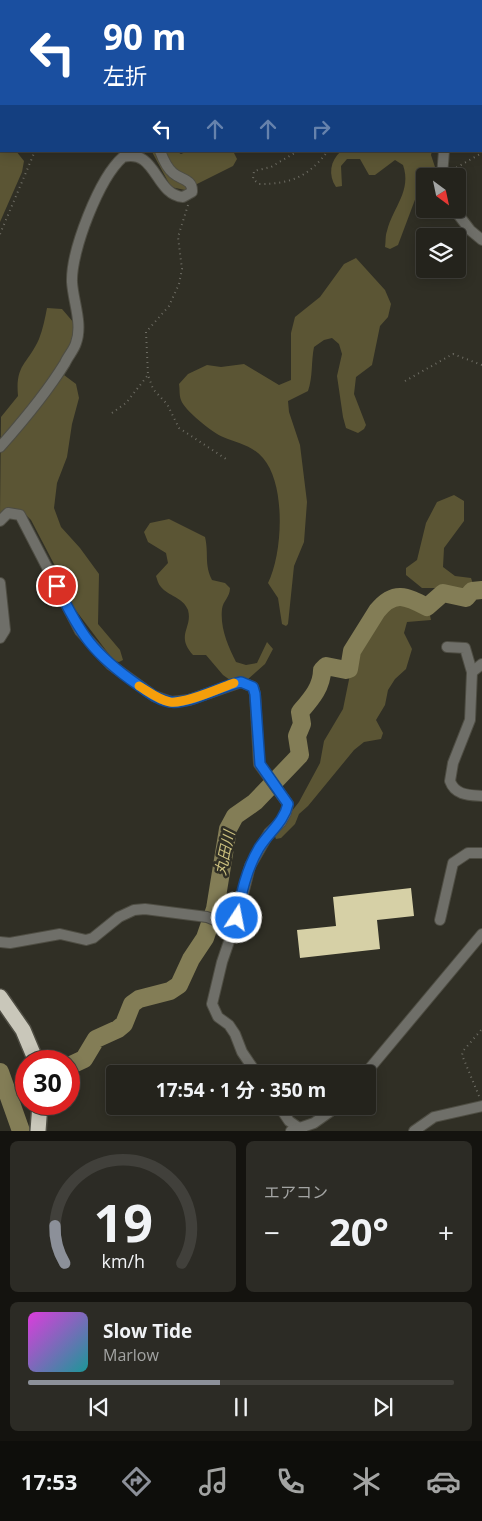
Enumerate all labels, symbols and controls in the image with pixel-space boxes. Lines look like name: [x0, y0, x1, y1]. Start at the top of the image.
text: 90 m: [103, 13, 186, 60]
icon: left: [20, 20, 85, 85]
text: 左折: [103, 60, 147, 90]
icon: left: [148, 115, 176, 143]
icon: ahead: [201, 115, 229, 143]
icon: ahead: [254, 115, 282, 143]
icon: right: [307, 115, 335, 143]
north arrow: [416, 168, 466, 218]
map controls: [416, 168, 466, 278]
button: layers: [416, 228, 466, 278]
pin: [36, 565, 78, 607]
icon: arrive: [43, 572, 71, 600]
water label: 丸田川: [210, 827, 239, 877]
position arrow: [210, 891, 262, 943]
speed limit sign: 30: [15, 1050, 80, 1115]
text: 17:54 · 1 分 · 350 m: [156, 1077, 326, 1103]
text: エアコン: [264, 1181, 328, 1203]
text: 19: [93, 1186, 153, 1257]
text: 20°: [329, 1205, 389, 1257]
text: −: [264, 1213, 280, 1251]
text: +: [438, 1213, 454, 1251]
text: km/h: [101, 1249, 145, 1273]
text: Slow Tide: [103, 1318, 192, 1344]
text: Marlow: [103, 1344, 159, 1366]
icon: previous: [85, 1393, 113, 1421]
icon: pause: [227, 1393, 255, 1421]
icon: next: [369, 1393, 397, 1421]
icon: directions: [119, 1464, 154, 1499]
icon: music: [196, 1464, 231, 1499]
icon: phone: [273, 1464, 308, 1499]
icon: climate: [349, 1464, 384, 1499]
icon: car: [426, 1464, 461, 1499]
text: 17:53: [21, 1466, 77, 1496]

